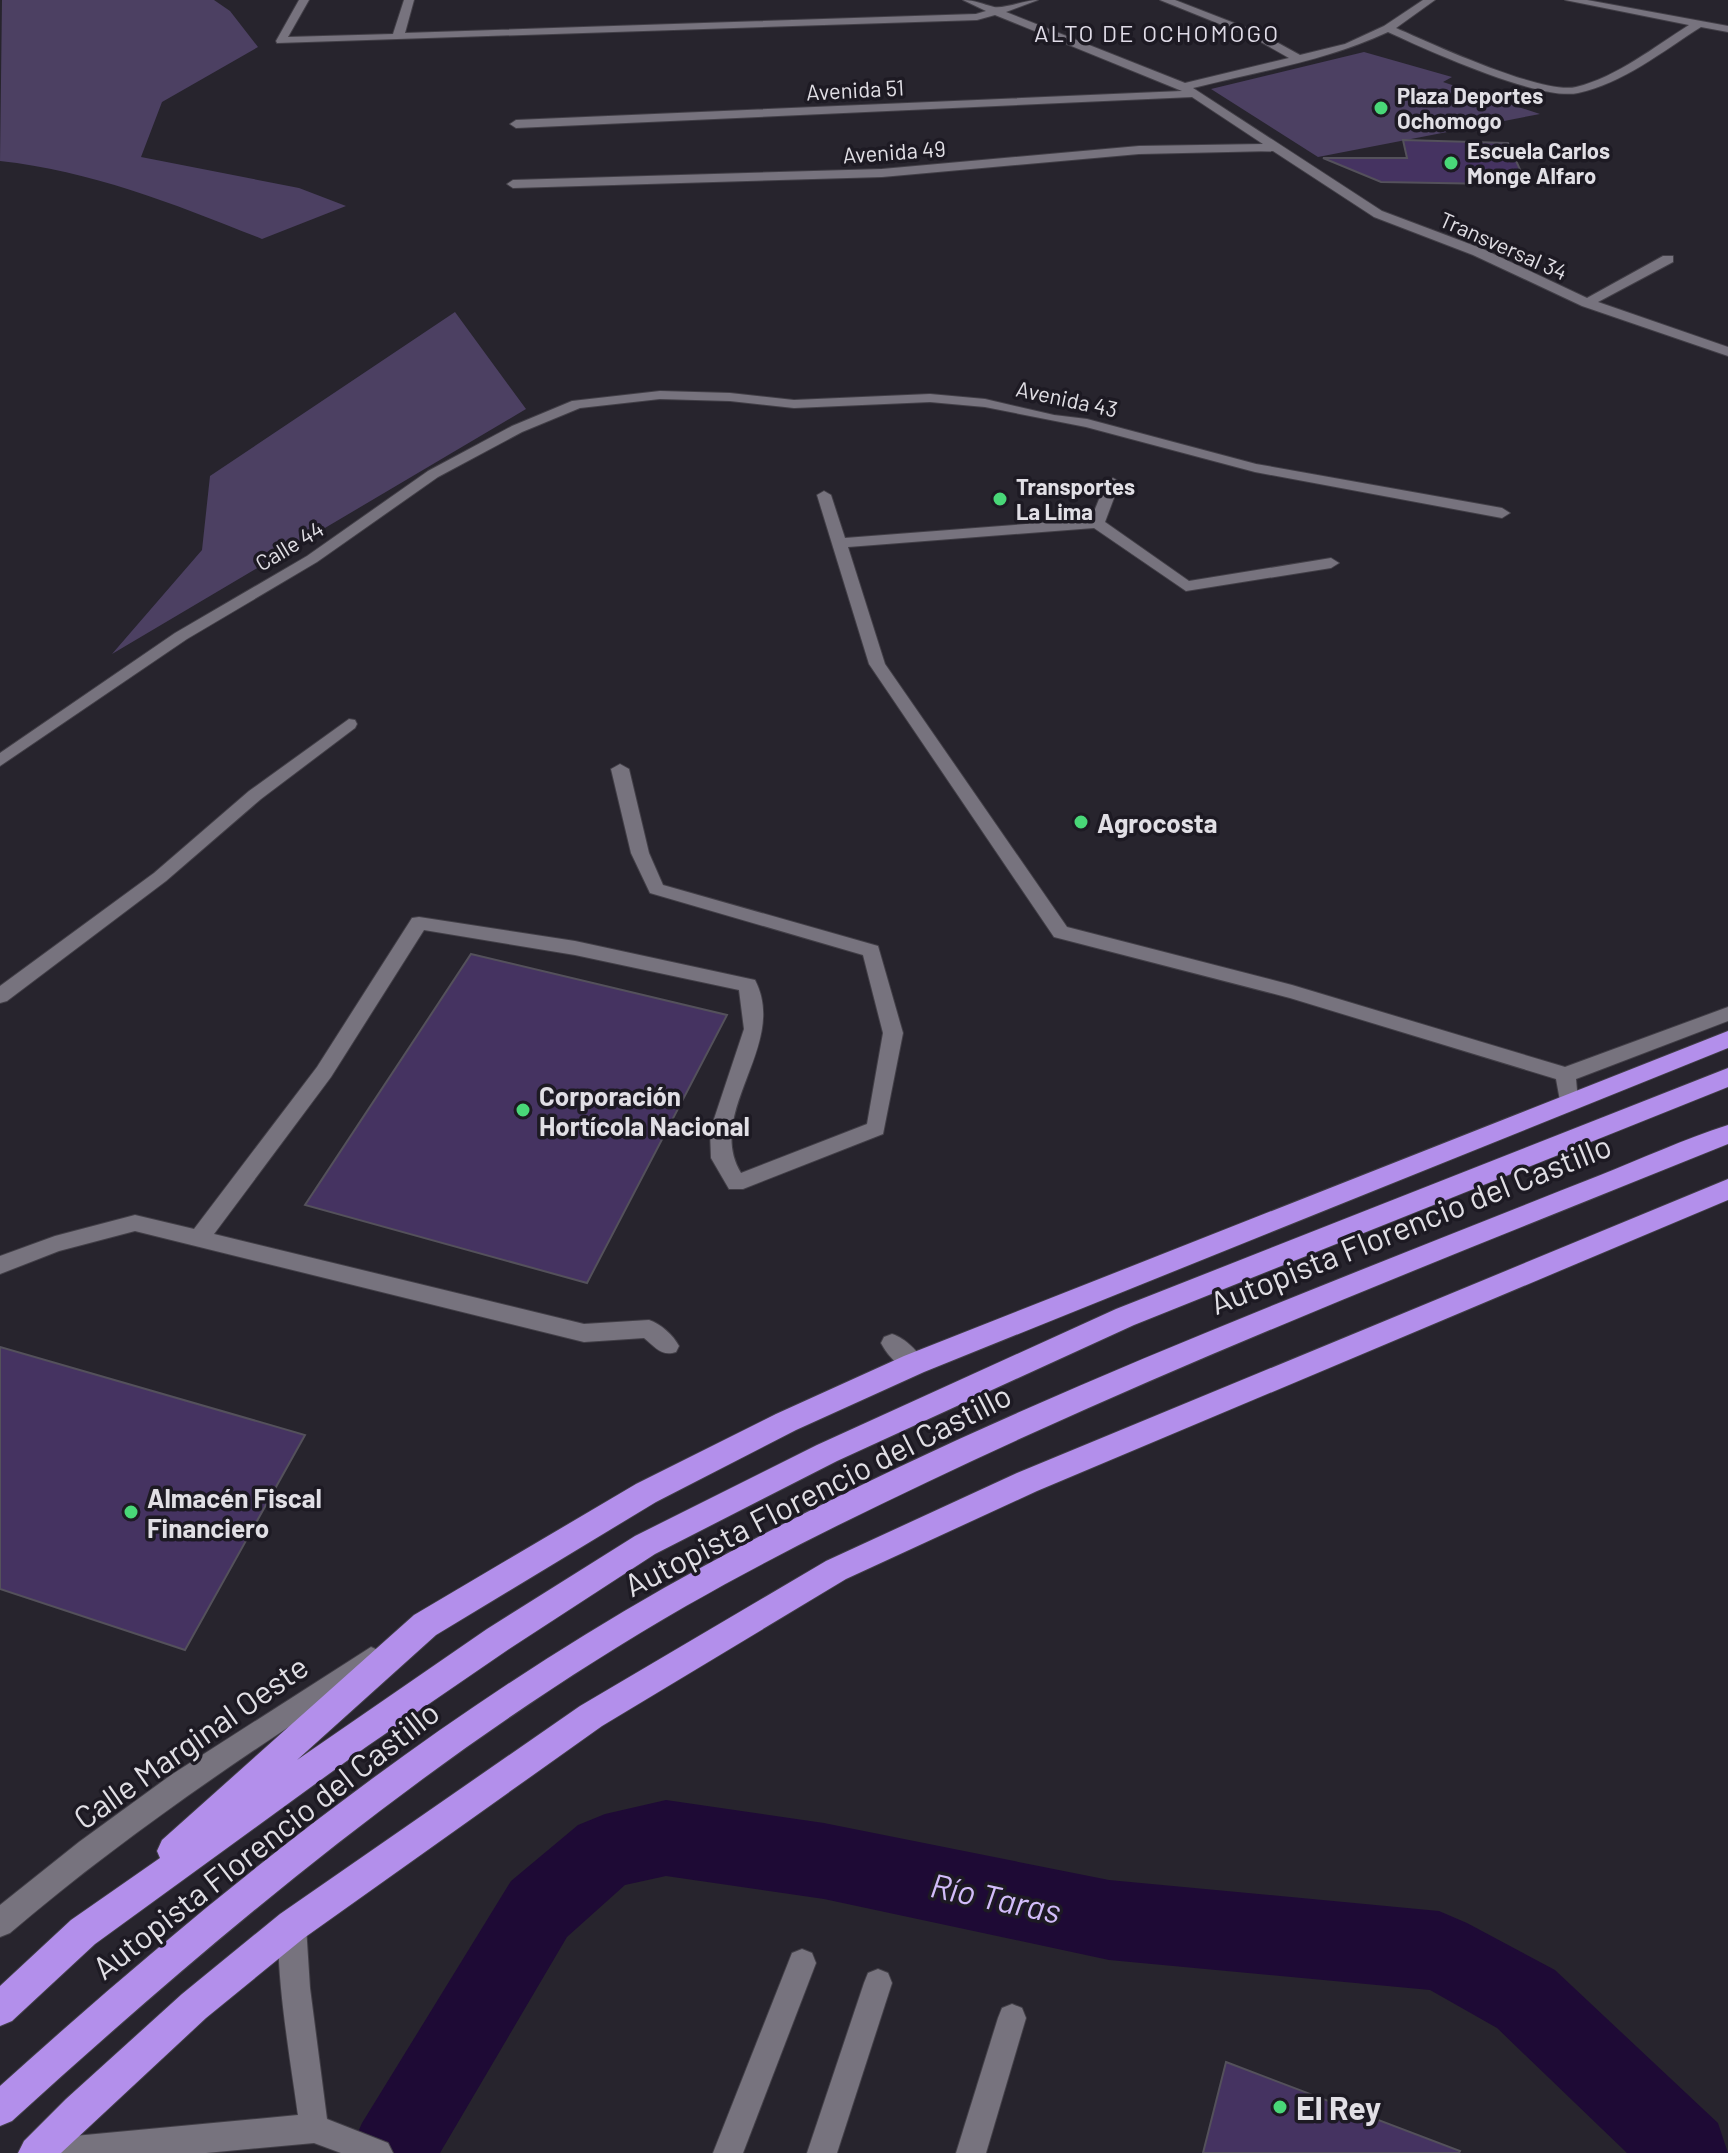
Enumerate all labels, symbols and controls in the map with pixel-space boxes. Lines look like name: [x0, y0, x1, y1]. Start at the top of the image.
district label: ALTO DE OCHOMOGO: [1034, 18, 1280, 47]
street label: Avenida 51: [805, 73, 905, 105]
place label: Plaza Deportes Ochomogo: [1397, 82, 1543, 133]
marker: Plaza Deportes Ochomogo: [1372, 99, 1390, 117]
street label: Avenida 49: [842, 134, 946, 168]
place label: Escuela Carlos Monge Alfaro: [1467, 137, 1610, 188]
marker: Escuela Carlos Monge Alfaro: [1442, 154, 1460, 172]
street label: Transversal 34: [1436, 205, 1572, 285]
street label: Avenida 43: [1014, 375, 1120, 421]
place label: Transportes La Lima: [1016, 473, 1135, 524]
marker: Transportes La Lima: [991, 490, 1009, 508]
street label: Calle 44: [250, 515, 328, 575]
place label: Agrocosta: [1097, 807, 1217, 838]
marker: Agrocosta: [1072, 813, 1090, 831]
place label: Corporación Hortícola Nacional: [539, 1080, 750, 1141]
marker: Corporación Hortícola Nacional: [514, 1101, 532, 1119]
street label: Autopista Florencio del Castillo: [1204, 1125, 1616, 1321]
street label: Autopista Florencio del Castillo: [617, 1375, 1017, 1603]
place label: Almacén Fiscal Financiero: [147, 1482, 322, 1543]
marker: Almacén Fiscal Financiero: [122, 1503, 140, 1521]
street label: Calle Marginal Oeste: [66, 1646, 314, 1836]
street label: Autopista Florencio del Castillo: [84, 1692, 446, 1986]
water label: Río Taras: [927, 1863, 1065, 1931]
place label: El Rey: [1296, 2088, 1381, 2126]
marker: El Rey: [1271, 2098, 1289, 2116]

